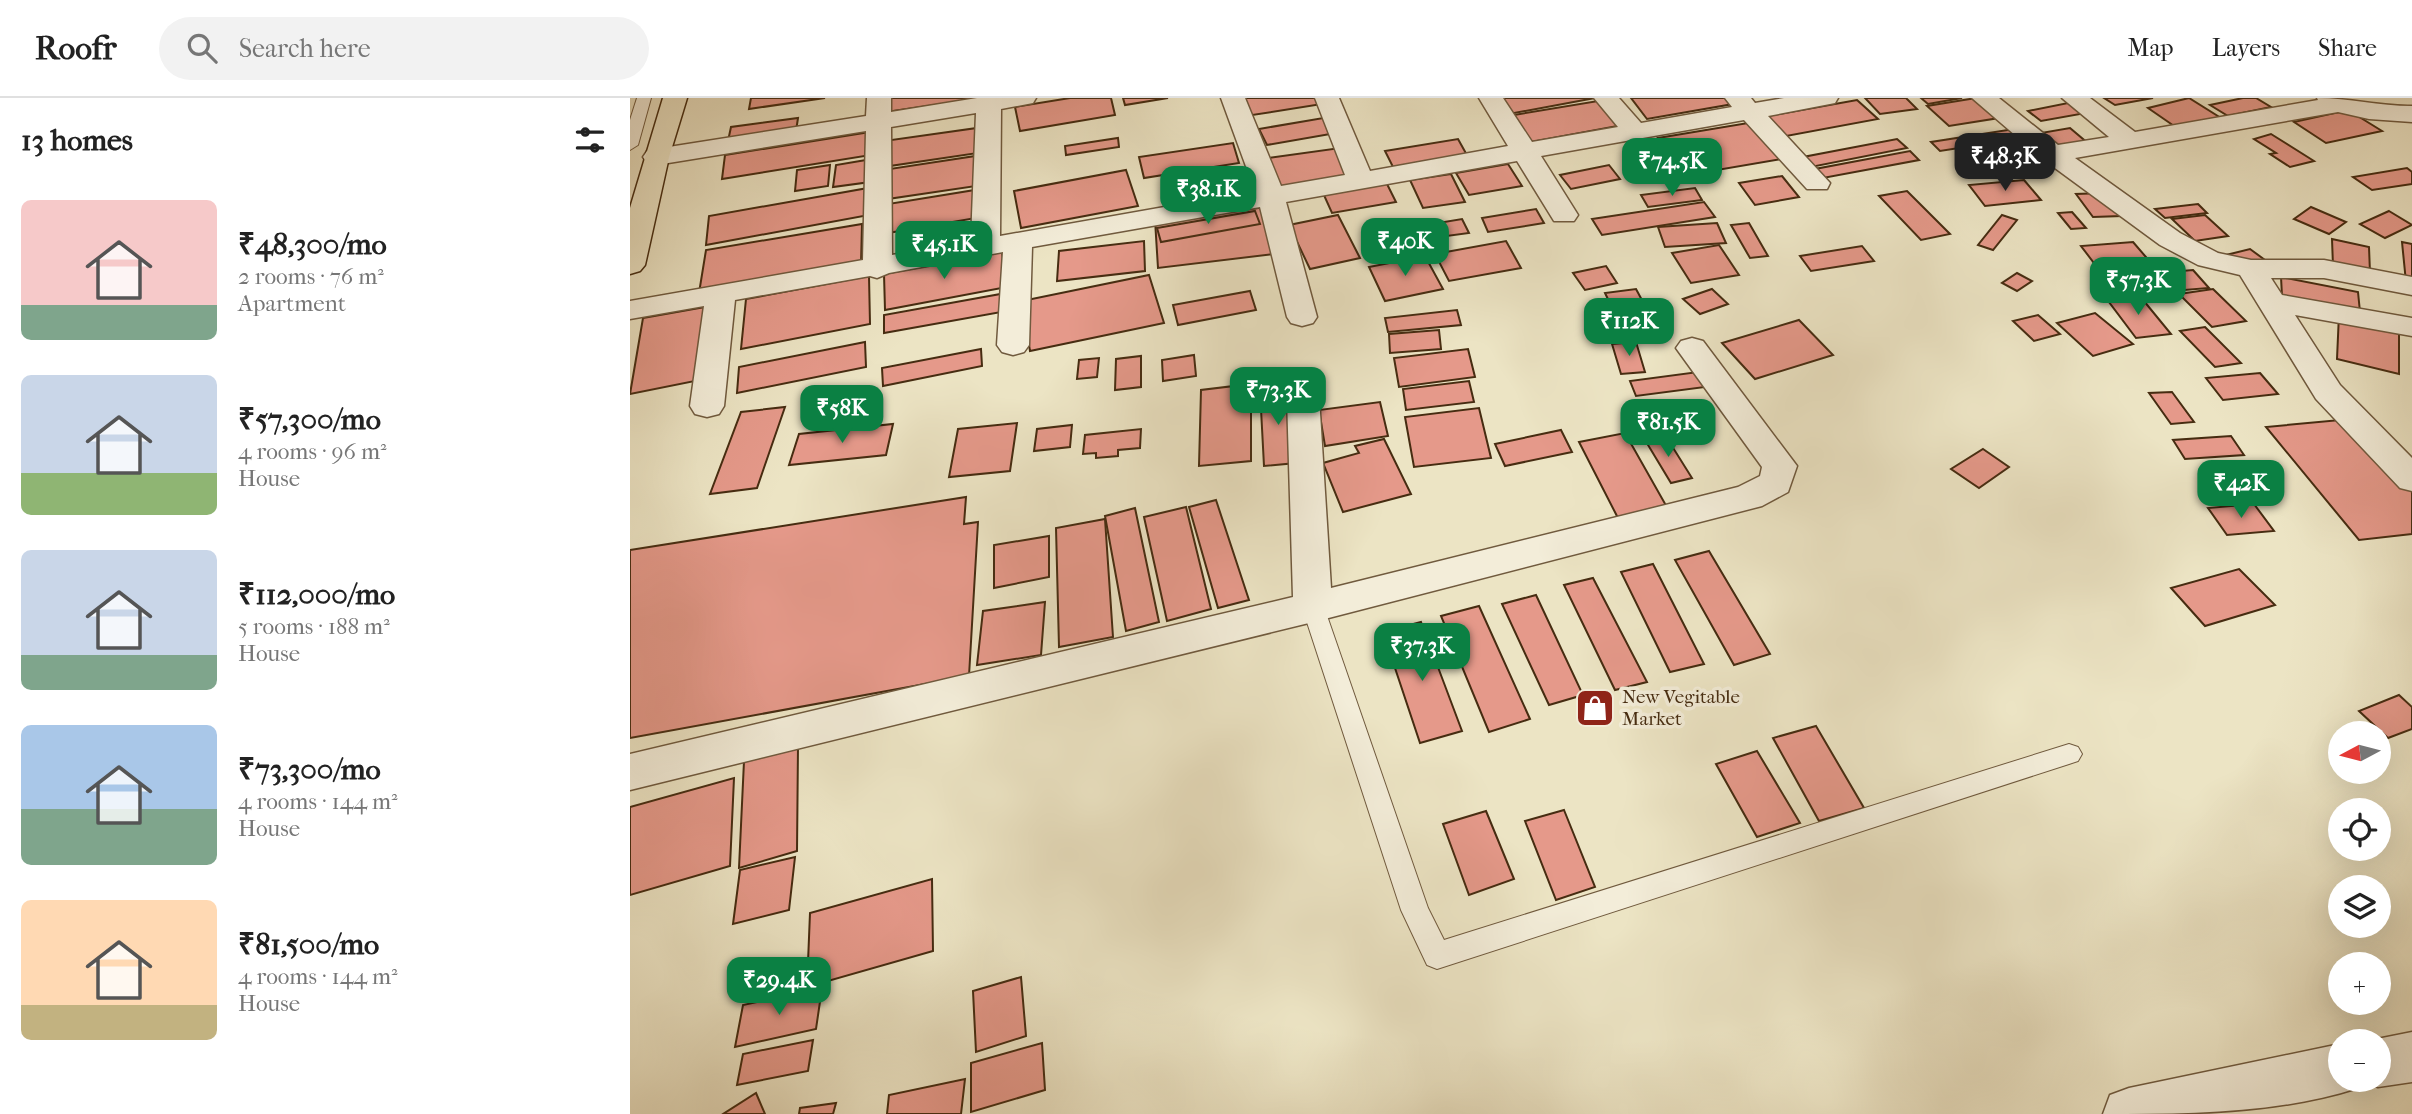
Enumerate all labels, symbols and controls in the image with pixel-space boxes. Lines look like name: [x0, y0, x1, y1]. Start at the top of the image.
search box: [159, 17, 649, 80]
text: Roofr: [35, 29, 117, 68]
icon: search: [183, 29, 221, 67]
text: Search here: [239, 33, 371, 64]
text: Map: [2128, 34, 2174, 62]
text: Layers: [2212, 34, 2280, 62]
text: Share: [2318, 34, 2377, 62]
icon: filters: [571, 121, 609, 159]
text: 13 homes: [21, 123, 133, 158]
pin: ₹48.3K: [1948, 134, 2062, 193]
pin: ₹74.5K: [1615, 139, 1729, 198]
text: ₹48.3K: [1971, 142, 2039, 169]
text: ₹74.5K: [1638, 147, 1706, 174]
pin: ₹38.1K: [1151, 166, 1265, 226]
text: ₹38.1K: [1176, 175, 1240, 202]
pin: ₹40K: [1364, 218, 1446, 278]
pin: ₹45.1K: [887, 222, 1001, 281]
text: ₹48,300/mo: [238, 227, 387, 262]
text: ₹40K: [1377, 227, 1433, 254]
icon: home: [77, 228, 161, 312]
text: ₹45.1K: [911, 230, 977, 257]
pin: ₹57.3K: [2081, 258, 2195, 317]
text: 2 rooms · 76 m²: [238, 263, 384, 290]
text: ₹57.3K: [2106, 266, 2170, 293]
text: Apartment: [238, 290, 346, 317]
pin: ₹112K: [1580, 299, 1678, 358]
text: ₹112K: [1600, 307, 1658, 334]
pin: ₹73.3K: [1221, 368, 1335, 427]
text: ₹73.3K: [1246, 376, 1310, 403]
pin: ₹58K: [801, 386, 883, 445]
text: ₹58K: [816, 394, 868, 421]
pin: ₹81.5K: [1611, 400, 1725, 459]
text: ₹57,300/mo: [238, 402, 381, 437]
icon: home: [77, 403, 161, 487]
text: ₹81.5K: [1636, 408, 1700, 435]
text: 4 rooms · 96 m²: [238, 438, 387, 465]
pin: ₹42K: [2200, 460, 2282, 520]
text: House: [238, 465, 300, 492]
text: ₹42K: [2213, 469, 2269, 496]
text: ₹112,000/mo: [238, 577, 395, 612]
icon: home: [77, 578, 161, 662]
text: 5 rooms · 188 m²: [238, 613, 390, 640]
pin: ₹37.3K: [1365, 624, 1479, 683]
text: ₹37.3K: [1390, 632, 1454, 659]
text: House: [238, 640, 300, 667]
place label: New Vegitable Market: [1622, 686, 1740, 730]
shop icon: New Vegitable Market: [1574, 687, 1616, 729]
north arrow: [2328, 721, 2390, 784]
map controls: [2328, 721, 2391, 1092]
text: ₹73,300/mo: [238, 752, 381, 787]
icon: home: [77, 753, 161, 837]
text: 4 rooms · 144 m²: [238, 788, 398, 815]
button: locate: [2328, 798, 2391, 861]
text: House: [238, 815, 300, 842]
button: layers: [2328, 875, 2391, 938]
text: ₹81,500/mo: [238, 927, 379, 962]
icon: home: [77, 928, 161, 1012]
button: +: [2328, 952, 2391, 1015]
pin: ₹29.4K: [722, 958, 836, 1017]
text: 4 rooms · 144 m²: [238, 963, 398, 990]
text: ₹29.4K: [743, 966, 815, 993]
text: House: [238, 990, 300, 1017]
button: −: [2328, 1029, 2391, 1092]

